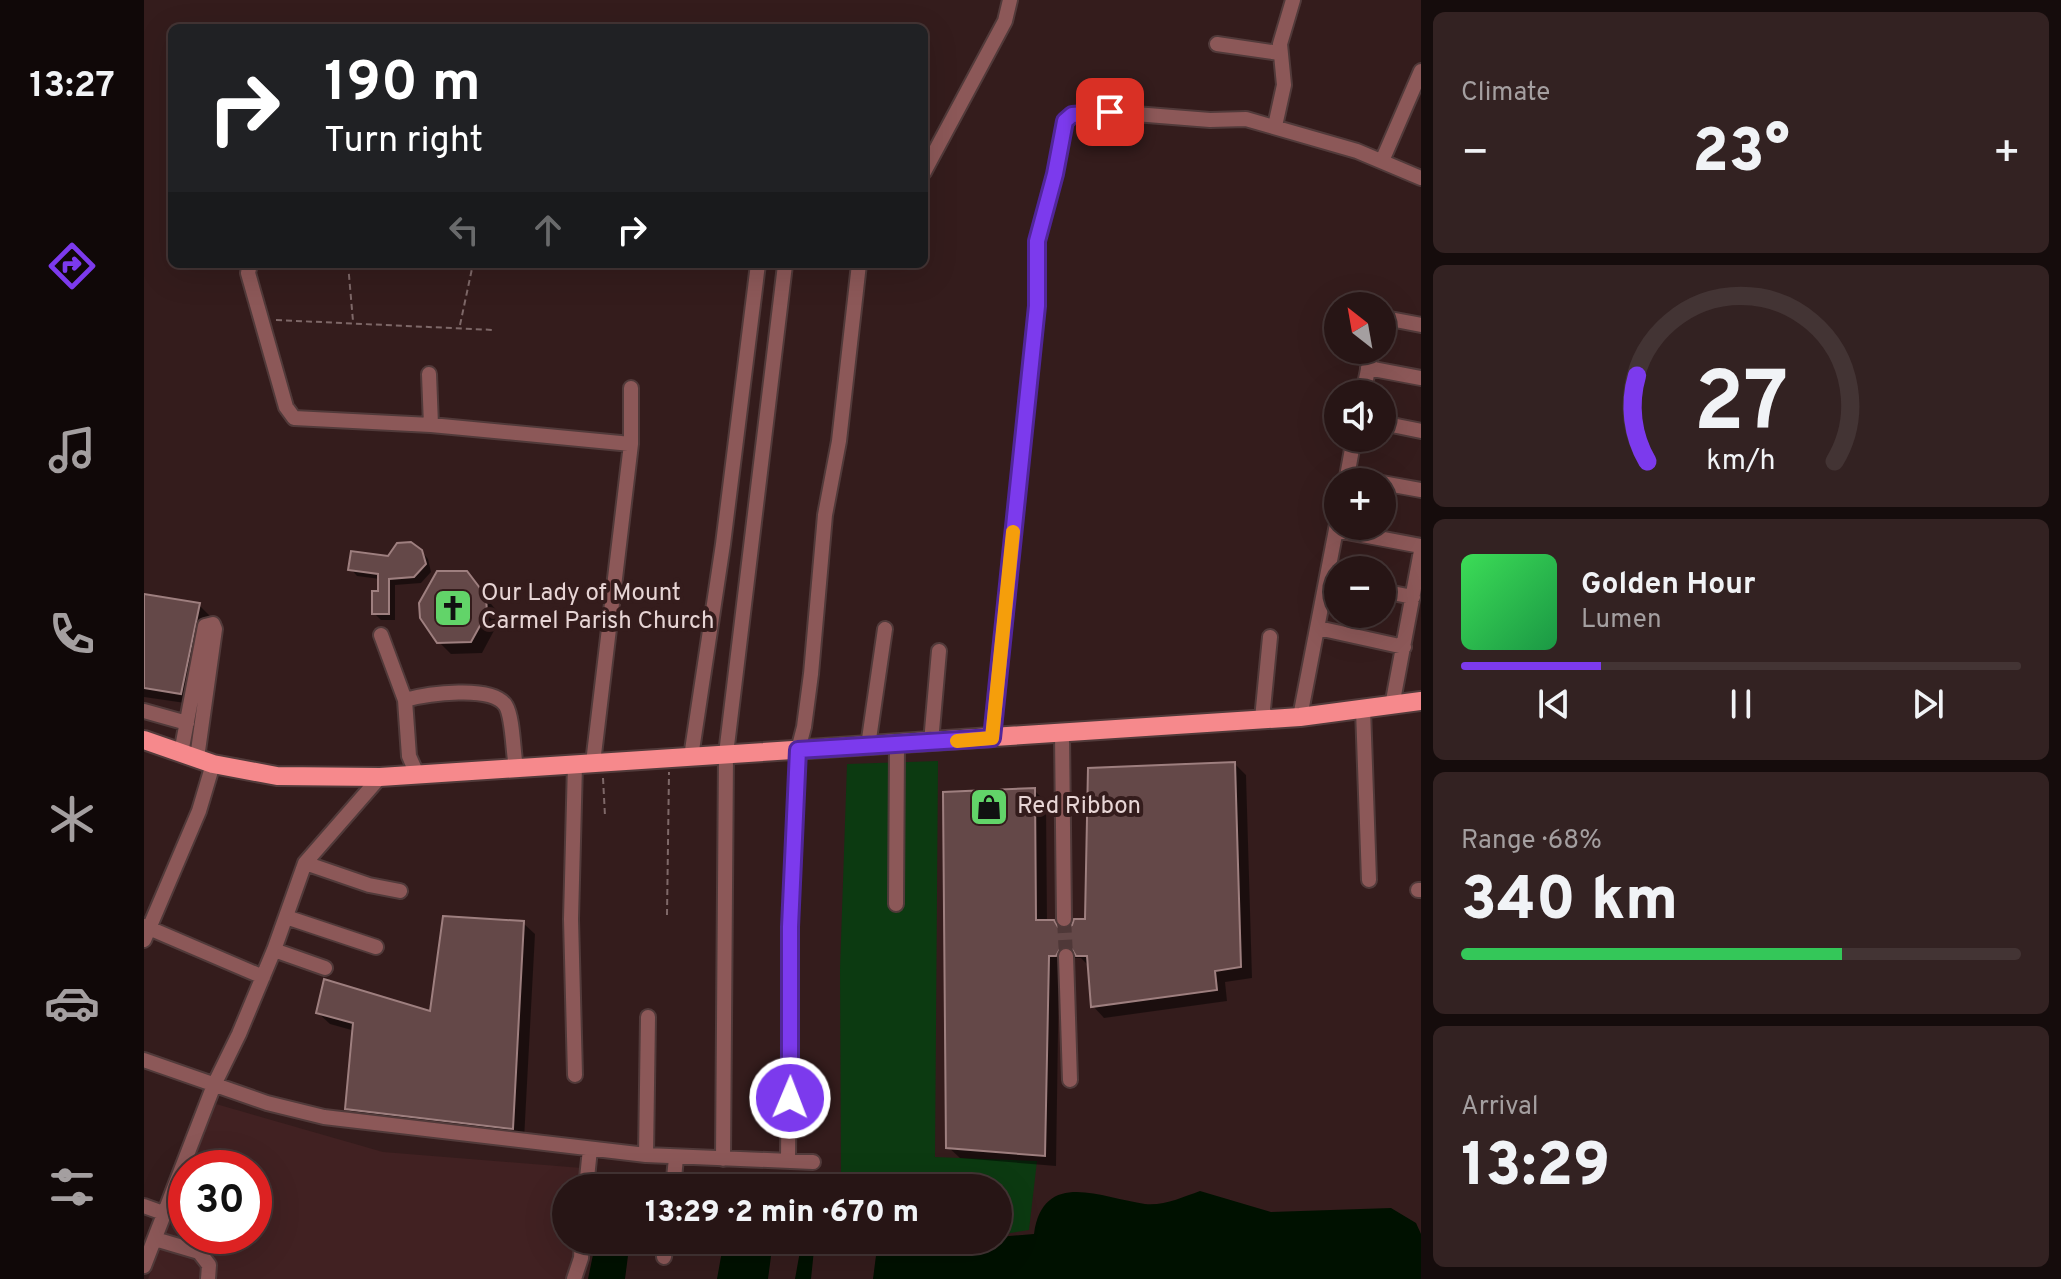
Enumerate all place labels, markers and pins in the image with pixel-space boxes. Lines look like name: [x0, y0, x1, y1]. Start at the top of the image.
pin: [1076, 78, 1144, 146]
place label: Our Lady of Mount Carmel Parish Church: [481, 579, 714, 637]
church icon: Our Lady of Mount Carmel Parish Church: [432, 587, 474, 629]
shop icon: Red Ribbon: [968, 786, 1010, 828]
place label: Red Ribbon: [1017, 792, 1141, 822]

